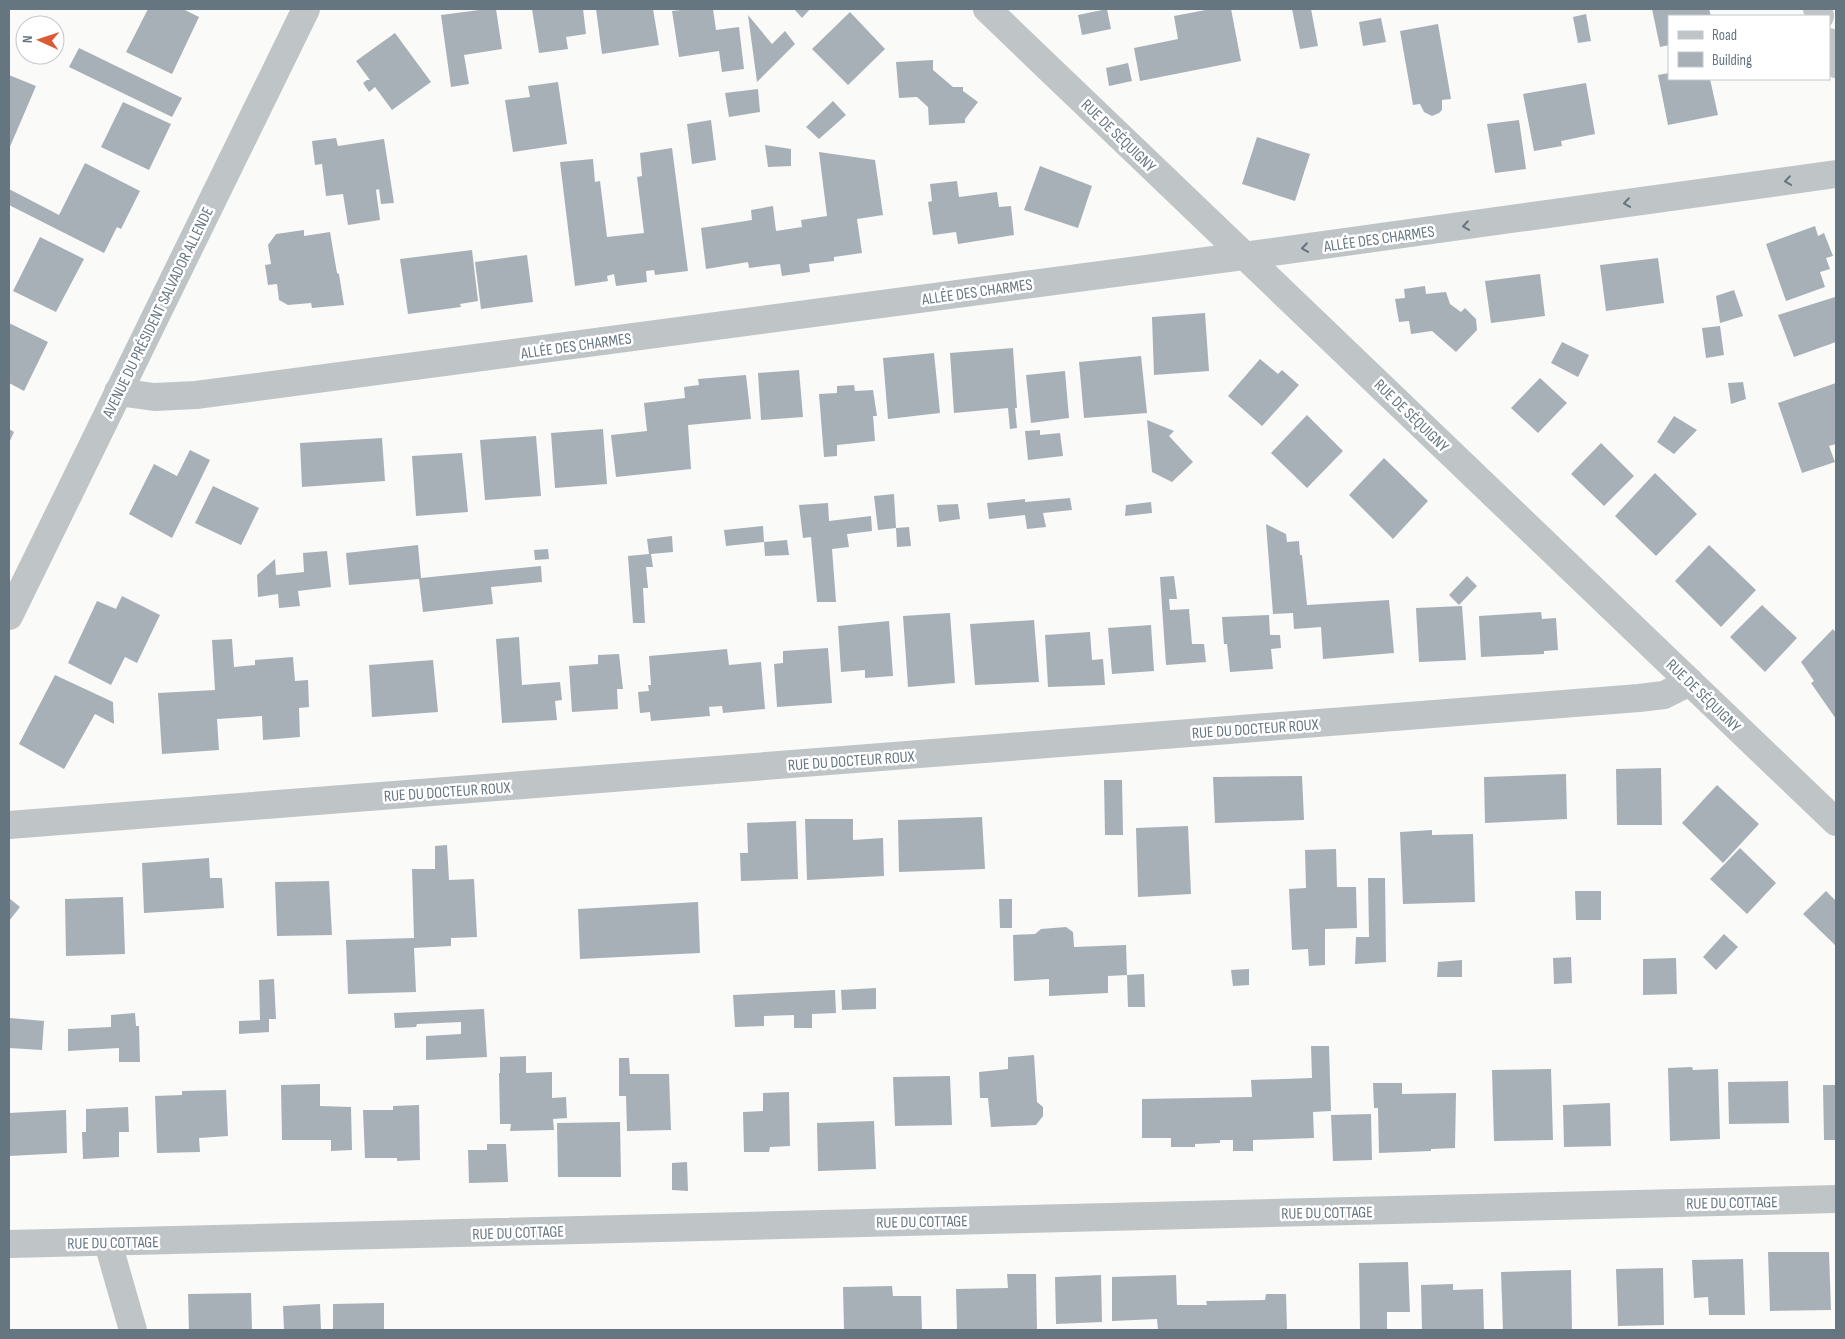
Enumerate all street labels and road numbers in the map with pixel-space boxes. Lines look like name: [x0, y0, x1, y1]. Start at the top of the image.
street label: RUE DE SÉQUIGNY: [1077, 96, 1159, 177]
street label: AVENUE DU PRÉSIDENT SALVADOR ALLENDE: [98, 204, 218, 422]
street label: ALLÉE DES CHARMES: [1322, 222, 1436, 257]
street label: ALLÉE DES CHARMES: [920, 275, 1034, 310]
street label: ALLÉE DES CHARMES: [519, 329, 633, 364]
street label: RUE DE SÉQUIGNY: [1370, 376, 1452, 457]
street label: RUE DE SÉQUIGNY: [1662, 656, 1744, 737]
street label: RUE DU DOCTEUR ROUX: [1191, 716, 1319, 743]
street label: RUE DU DOCTEUR ROUX: [787, 748, 915, 775]
street label: RUE DU DOCTEUR ROUX: [383, 779, 511, 806]
street label: RUE DU COTTAGE: [1686, 1193, 1778, 1214]
street label: RUE DU COTTAGE: [1281, 1203, 1373, 1224]
street label: RUE DU COTTAGE: [876, 1212, 968, 1233]
street label: RUE DU COTTAGE: [472, 1222, 564, 1245]
street label: RUE DU COTTAGE: [67, 1233, 159, 1254]

